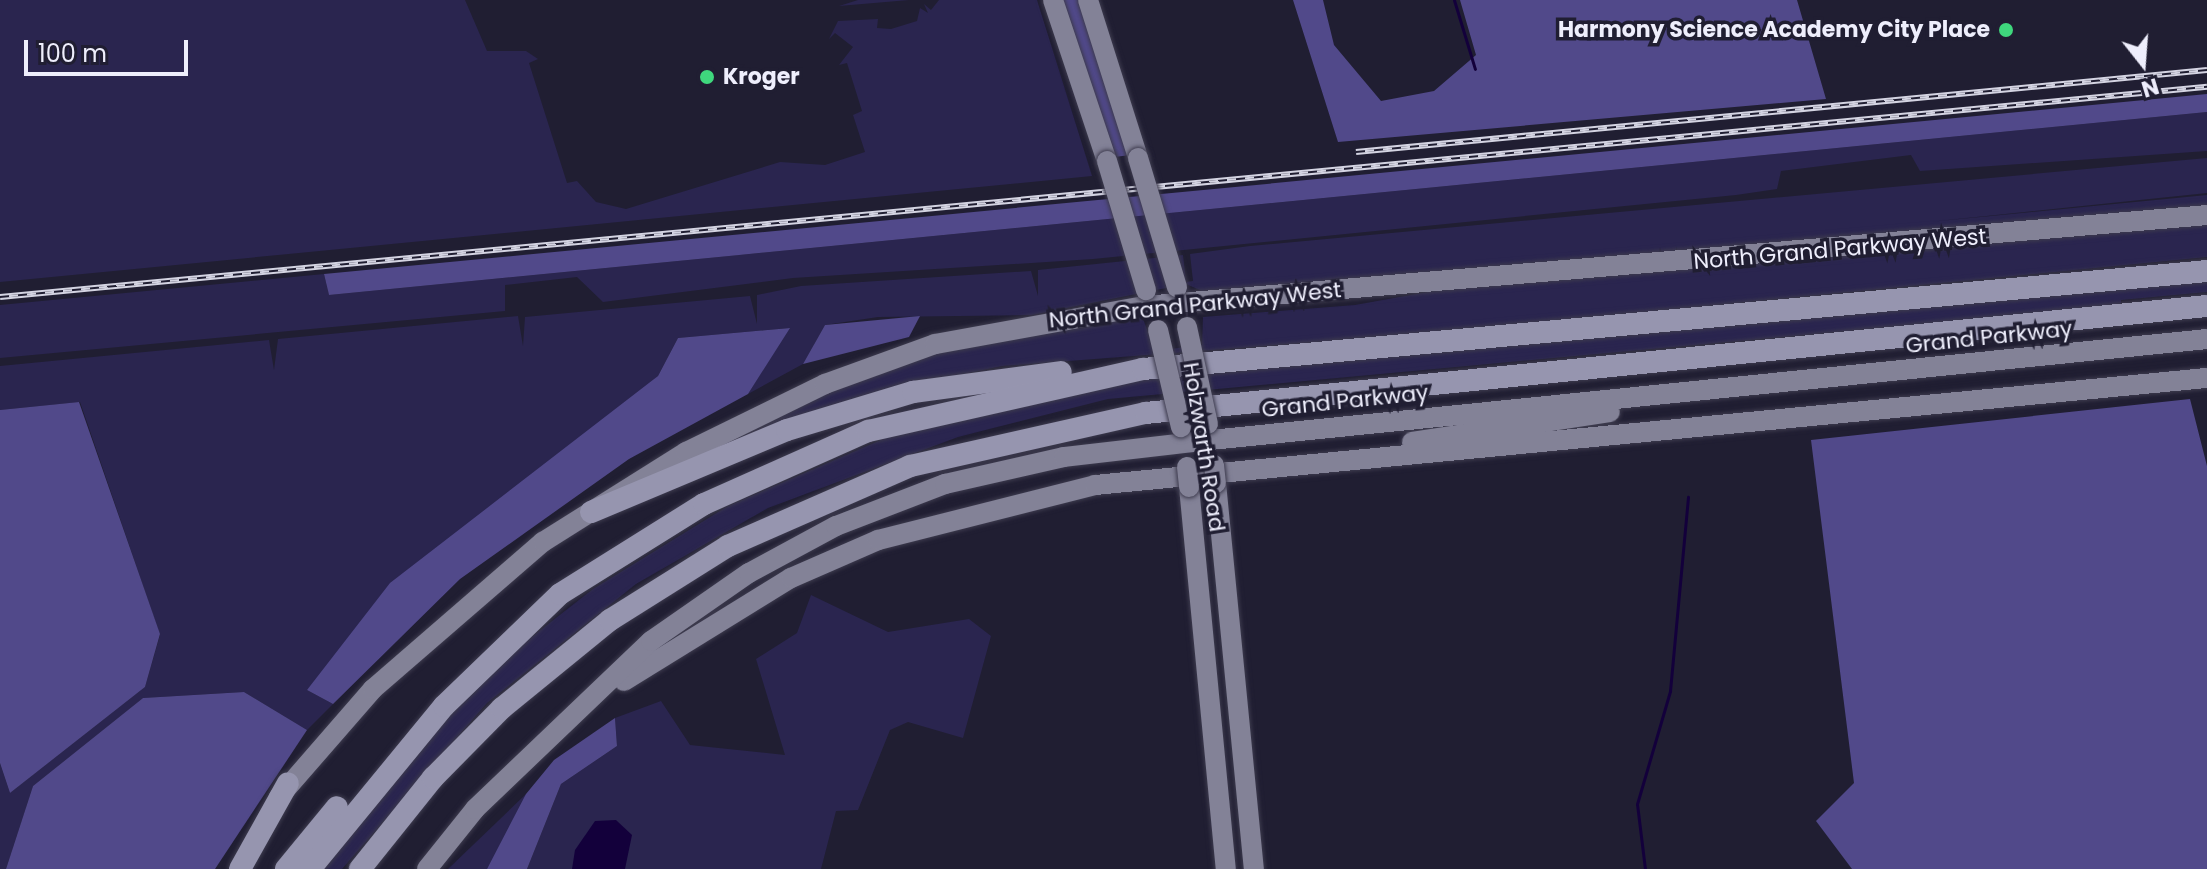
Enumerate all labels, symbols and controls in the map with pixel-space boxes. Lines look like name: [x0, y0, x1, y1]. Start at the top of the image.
place label: Harmony Science Academy City Place: [1558, 17, 1990, 43]
marker: Harmony Science Academy City Place: [1997, 21, 2015, 39]
scale bar: [28, 24, 192, 74]
north arrow: [2103, 24, 2183, 104]
text: 100 m: [38, 37, 107, 70]
place label: Kroger: [723, 64, 800, 90]
marker: Kroger: [698, 68, 716, 86]
text: N: [2138, 70, 2163, 105]
street label: North Grand Parkway West: [1693, 223, 1987, 275]
street label: North Grand Parkway West: [1048, 277, 1342, 333]
street label: Grand Parkway: [1904, 315, 2074, 359]
street label: Holzwarth Road: [1178, 360, 1230, 534]
street label: Grand Parkway: [1260, 379, 1430, 423]

